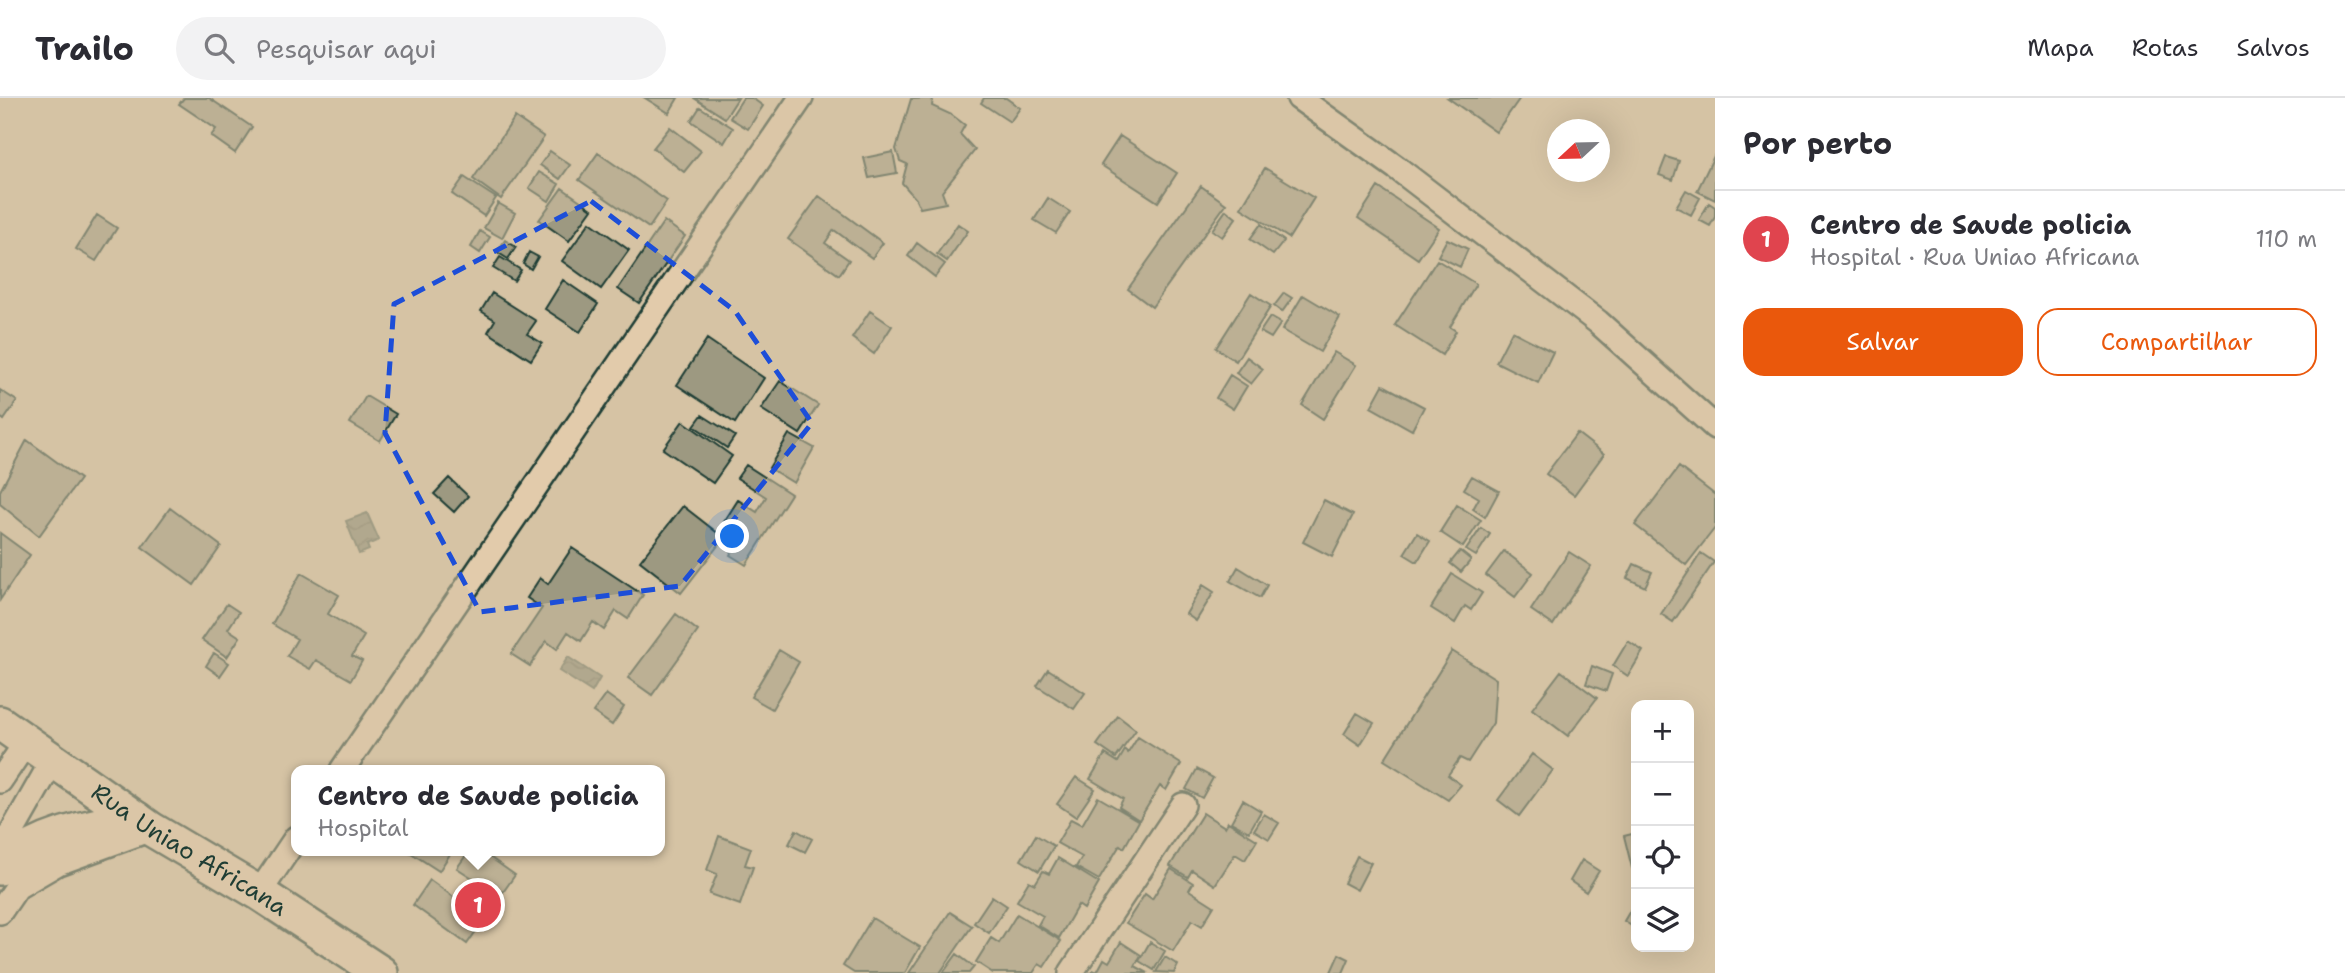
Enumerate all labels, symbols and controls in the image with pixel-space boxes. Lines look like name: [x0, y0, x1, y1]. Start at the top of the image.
search box: [176, 17, 666, 80]
text: Trailo: [35, 26, 134, 71]
icon: search: [200, 29, 238, 67]
text: Pesquisar aqui: [256, 31, 437, 66]
text: Mapa: [2027, 32, 2094, 64]
text: Rotas: [2132, 32, 2199, 64]
text: Salvos: [2237, 32, 2310, 64]
north arrow: [1547, 119, 1610, 182]
text: Por perto: [1743, 123, 1892, 164]
text: Centro de Saude policia: [1810, 207, 2131, 242]
text: 1: [1761, 224, 1771, 254]
text: 110 m: [2255, 224, 2317, 254]
text: Hospital · Rua Uniao Africana: [1810, 242, 2139, 272]
button: Salvar: [1743, 308, 2023, 376]
button: Compartilhar: [2037, 308, 2317, 376]
your location: [715, 519, 749, 553]
map controls: [1631, 700, 1694, 952]
button: +: [1631, 700, 1694, 763]
button: −: [1631, 763, 1694, 826]
popup: [291, 765, 665, 856]
street label: Rua Uniao Africana: [85, 776, 294, 923]
text: Centro de Saude policia: [317, 778, 639, 813]
text: Hospital: [317, 813, 408, 843]
button: locate: [1631, 826, 1694, 889]
pin: 1: [455, 879, 501, 931]
button: layers: [1631, 889, 1694, 952]

